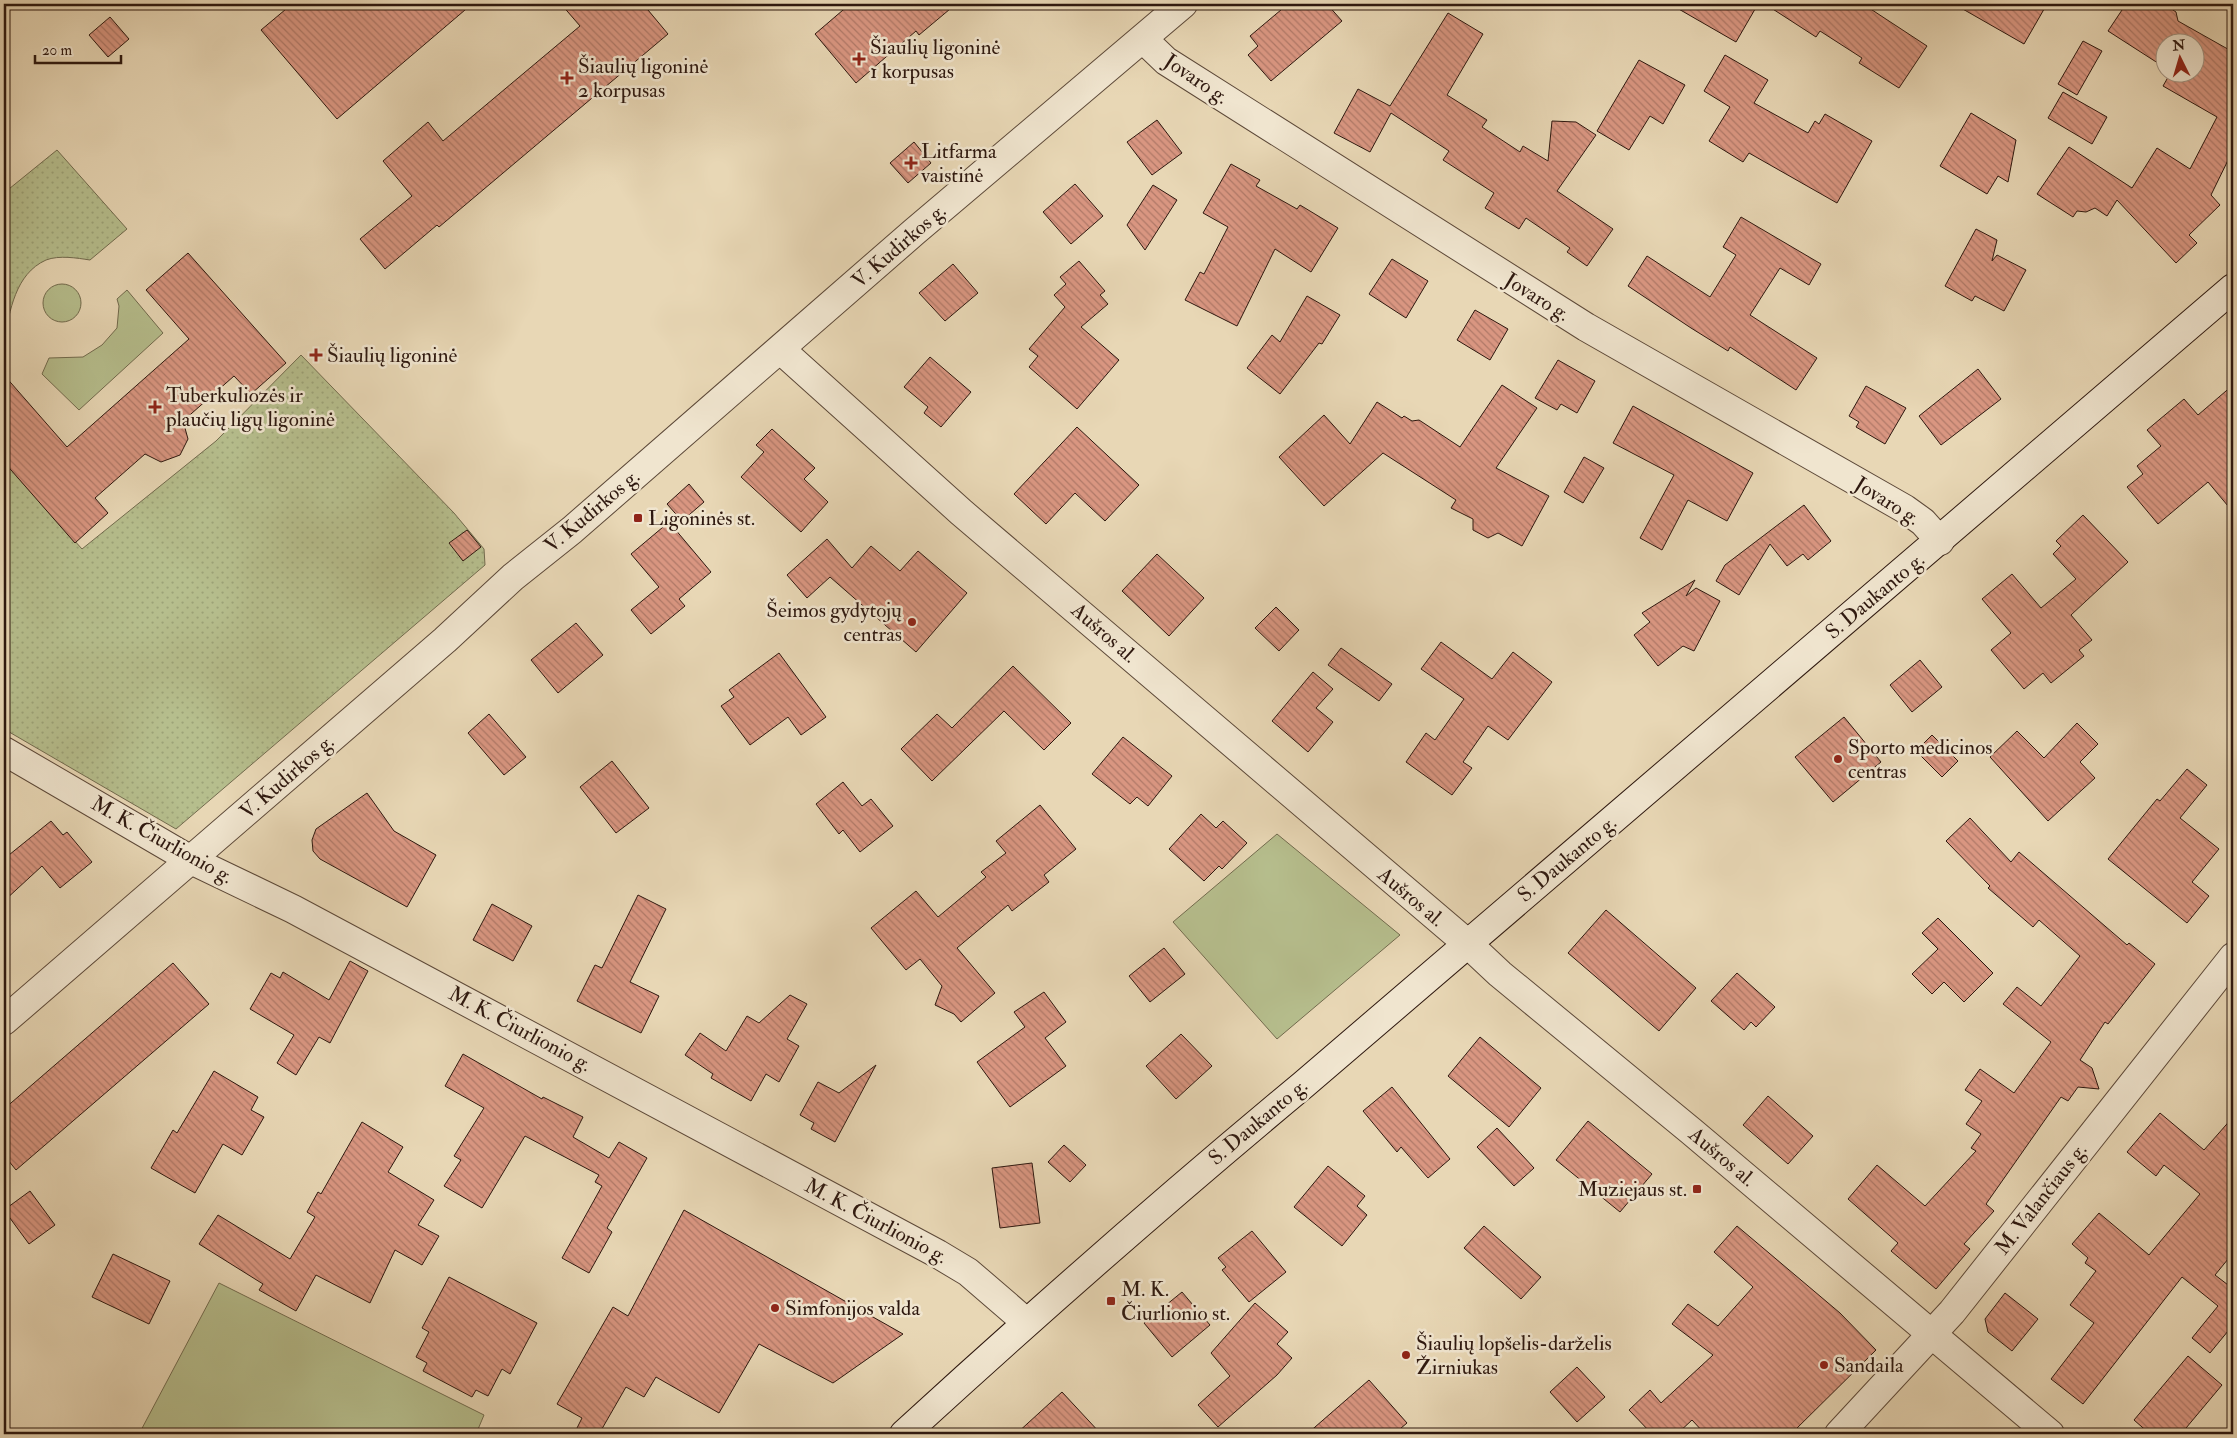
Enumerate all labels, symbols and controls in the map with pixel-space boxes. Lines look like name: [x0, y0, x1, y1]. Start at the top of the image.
scale bar: [35, 32, 121, 64]
north arrow: [2154, 32, 2204, 82]
place label: Šiaulių ligoninė 1 korpusas: [870, 34, 1001, 85]
text: N: [2171, 36, 2186, 55]
text: 20 m: [42, 41, 72, 60]
street label: Jovaro g.: [1158, 47, 1233, 110]
marker: Šiaulių ligoninė 1 korpusas: [852, 52, 866, 66]
place label: Šiaulių ligoninė 2 korpusas: [578, 53, 709, 104]
marker: Šiaulių ligoninė 2 korpusas: [560, 71, 574, 85]
place label: Litfarma vaistinė: [920, 138, 997, 189]
marker: Litfarma vaistinė: [905, 157, 917, 169]
street label: V. Kudirkos g.: [846, 198, 952, 294]
street label: Jovaro g.: [1498, 266, 1575, 328]
place label: Šiaulių ligoninė: [327, 342, 458, 369]
marker: Šiaulių ligoninė: [309, 348, 323, 362]
place label: Tuberkuliozės ir plaučių ligų ligoninė: [165, 382, 335, 433]
marker: Tuberkuliozės ir plaučių ligų ligoninė: [148, 400, 162, 414]
street label: V. Kudirkos g.: [539, 463, 645, 559]
street label: Jovaro g.: [1848, 470, 1925, 532]
place label: Ligoninės st.: [648, 505, 755, 532]
marker: Ligoninės st.: [632, 512, 644, 524]
street label: S. Daukanto g.: [1820, 547, 1930, 645]
street label: Aušros al.: [1065, 596, 1143, 669]
place label: Šeimos gydytojų centras: [766, 597, 902, 648]
marker: Šeimos gydytojų centras: [906, 616, 918, 628]
street label: V. Kudirkos g.: [234, 729, 340, 825]
place label: Sporto medicinos centras: [1848, 734, 1992, 785]
marker: Sporto medicinos centras: [1832, 753, 1844, 765]
street label: M. K. Čiurlionio g.: [86, 790, 238, 890]
street label: S. Daukanto g.: [1512, 810, 1622, 908]
street label: Aušros al.: [1371, 861, 1450, 933]
street label: M. K. Čiurlionio g.: [444, 980, 596, 1078]
street label: S. Daukanto g.: [1203, 1073, 1313, 1171]
street label: Aušros al.: [1682, 1121, 1761, 1193]
street label: M. Valančiaus g.: [1989, 1138, 2093, 1260]
street label: M. K. Čiurlionio g.: [800, 1172, 952, 1270]
place label: Muziejaus st.: [1578, 1176, 1687, 1203]
marker: Muziejaus st.: [1691, 1183, 1703, 1195]
place label: M. K. Čiurlionio st.: [1121, 1276, 1230, 1327]
place label: Simfonijos valda: [785, 1295, 920, 1322]
marker: M. K. Čiurlionio st.: [1105, 1295, 1117, 1307]
marker: Simfonijos valda: [769, 1302, 781, 1314]
place label: Šiaulių lopšelis-darželis Žirniukas: [1416, 1330, 1612, 1381]
marker: Šiaulių lopšelis-darželis Žirniukas: [1400, 1349, 1412, 1361]
place label: Sandaila: [1834, 1352, 1904, 1379]
marker: Sandaila: [1818, 1359, 1830, 1371]

